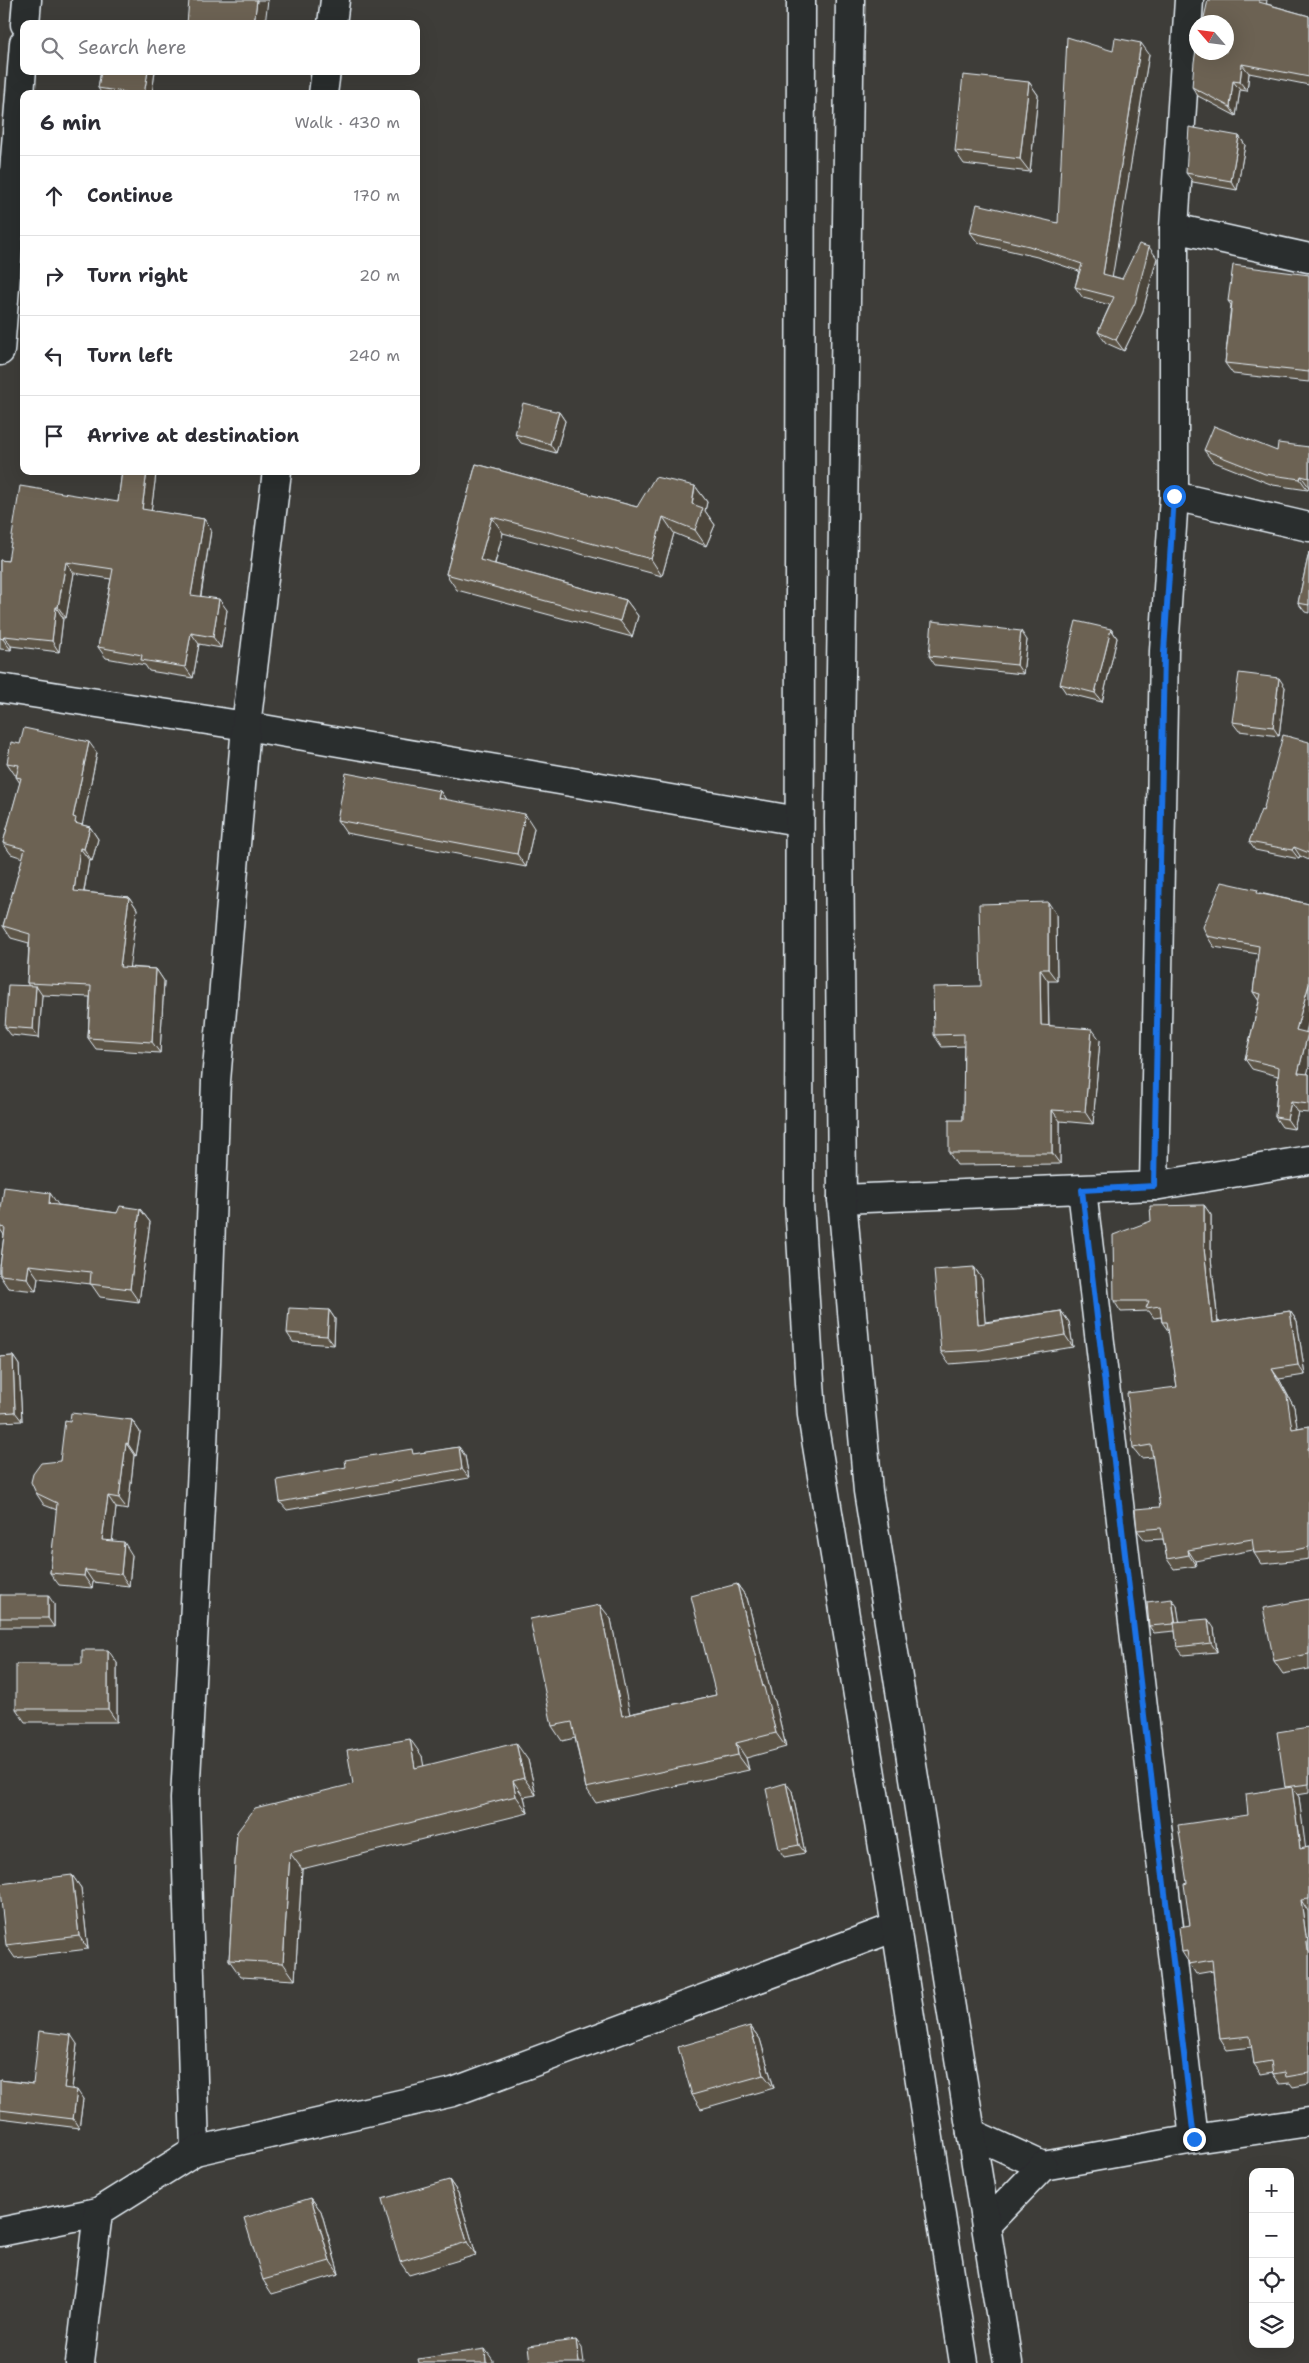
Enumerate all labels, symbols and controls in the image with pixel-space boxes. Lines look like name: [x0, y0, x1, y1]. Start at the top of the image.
north arrow: [1189, 15, 1234, 60]
search box: [20, 20, 420, 75]
icon: search: [38, 34, 66, 62]
text: Search here: [78, 35, 187, 60]
text: 6 min: [40, 109, 101, 137]
text: Walk · 430 m: [294, 112, 400, 133]
icon: ahead: [40, 182, 68, 210]
text: Continue: [87, 183, 173, 208]
text: 170 m: [353, 185, 400, 206]
icon: right: [40, 262, 68, 290]
text: Turn right: [87, 263, 188, 288]
text: 20 m: [359, 265, 400, 286]
icon: left: [40, 342, 68, 370]
text: Turn left: [87, 343, 173, 368]
text: 240 m: [348, 345, 400, 366]
icon: arrive: [40, 422, 68, 450]
text: Arrive at destination: [87, 423, 299, 448]
route start: [1163, 485, 1186, 508]
route end: [1183, 2128, 1206, 2151]
map controls: [1249, 2168, 1294, 2348]
button: +: [1249, 2168, 1294, 2213]
button: −: [1249, 2213, 1294, 2258]
button: locate: [1249, 2258, 1294, 2303]
button: layers: [1249, 2303, 1294, 2348]

